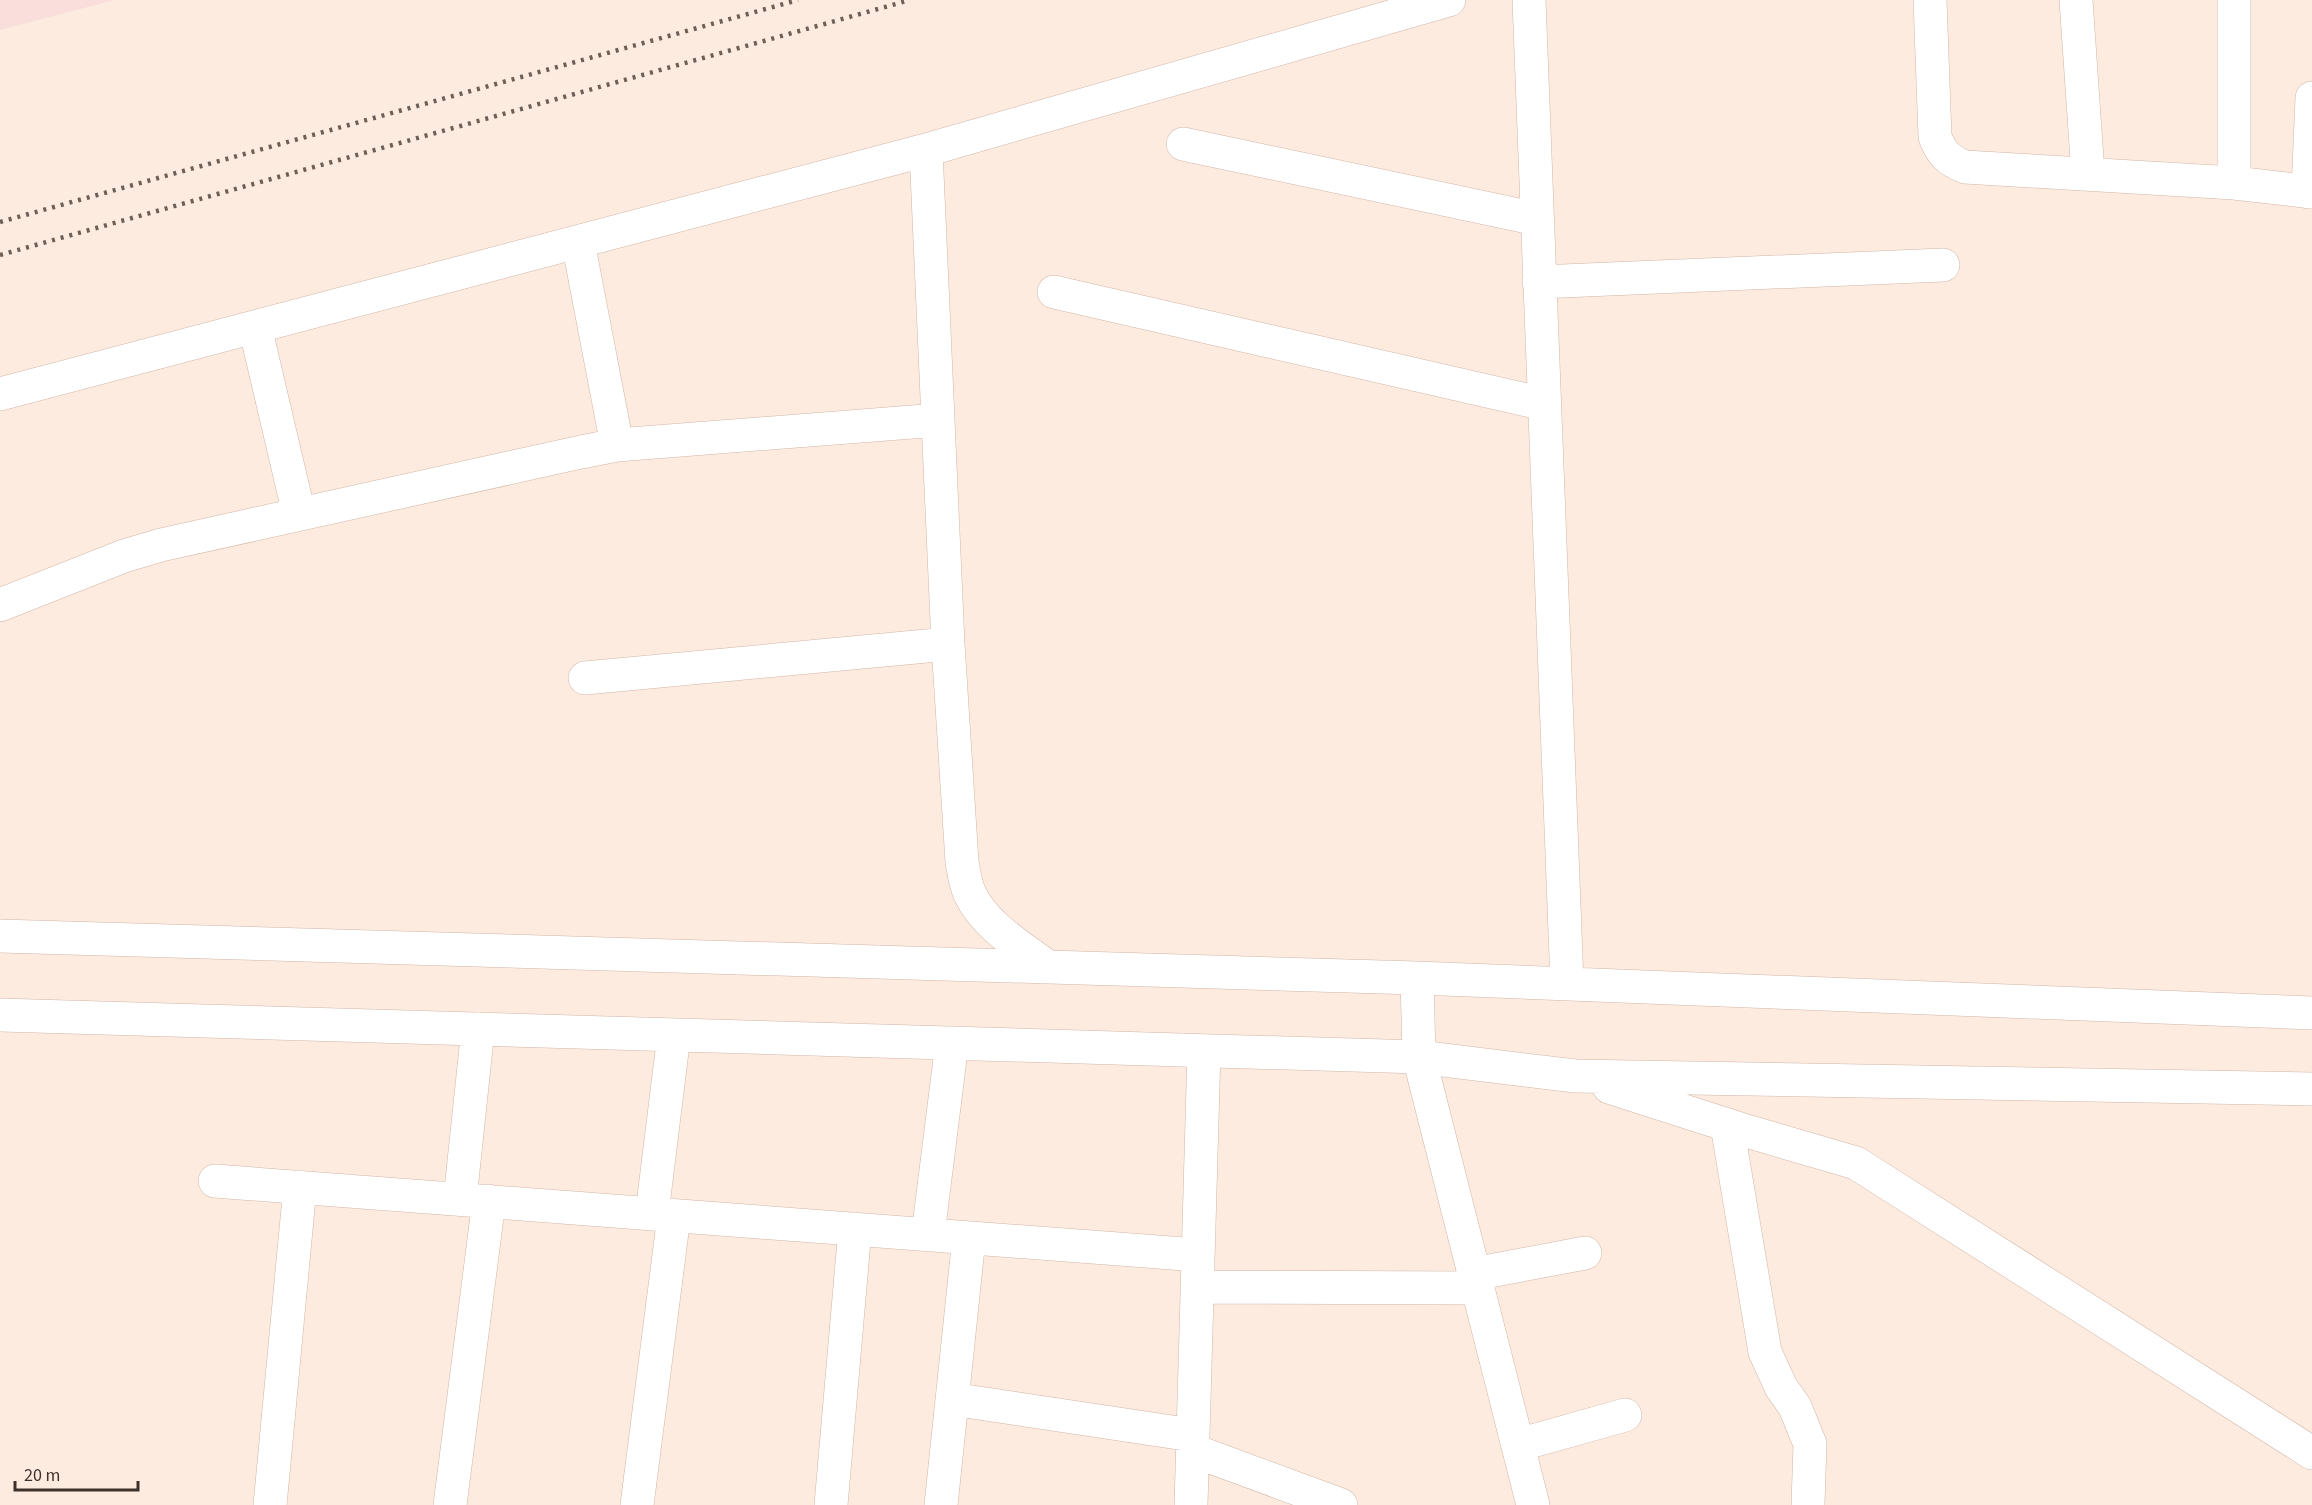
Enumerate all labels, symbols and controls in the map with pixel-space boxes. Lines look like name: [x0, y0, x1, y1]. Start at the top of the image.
scale bar: [15, 1454, 138, 1492]
text: 20 m: [24, 1463, 60, 1488]

